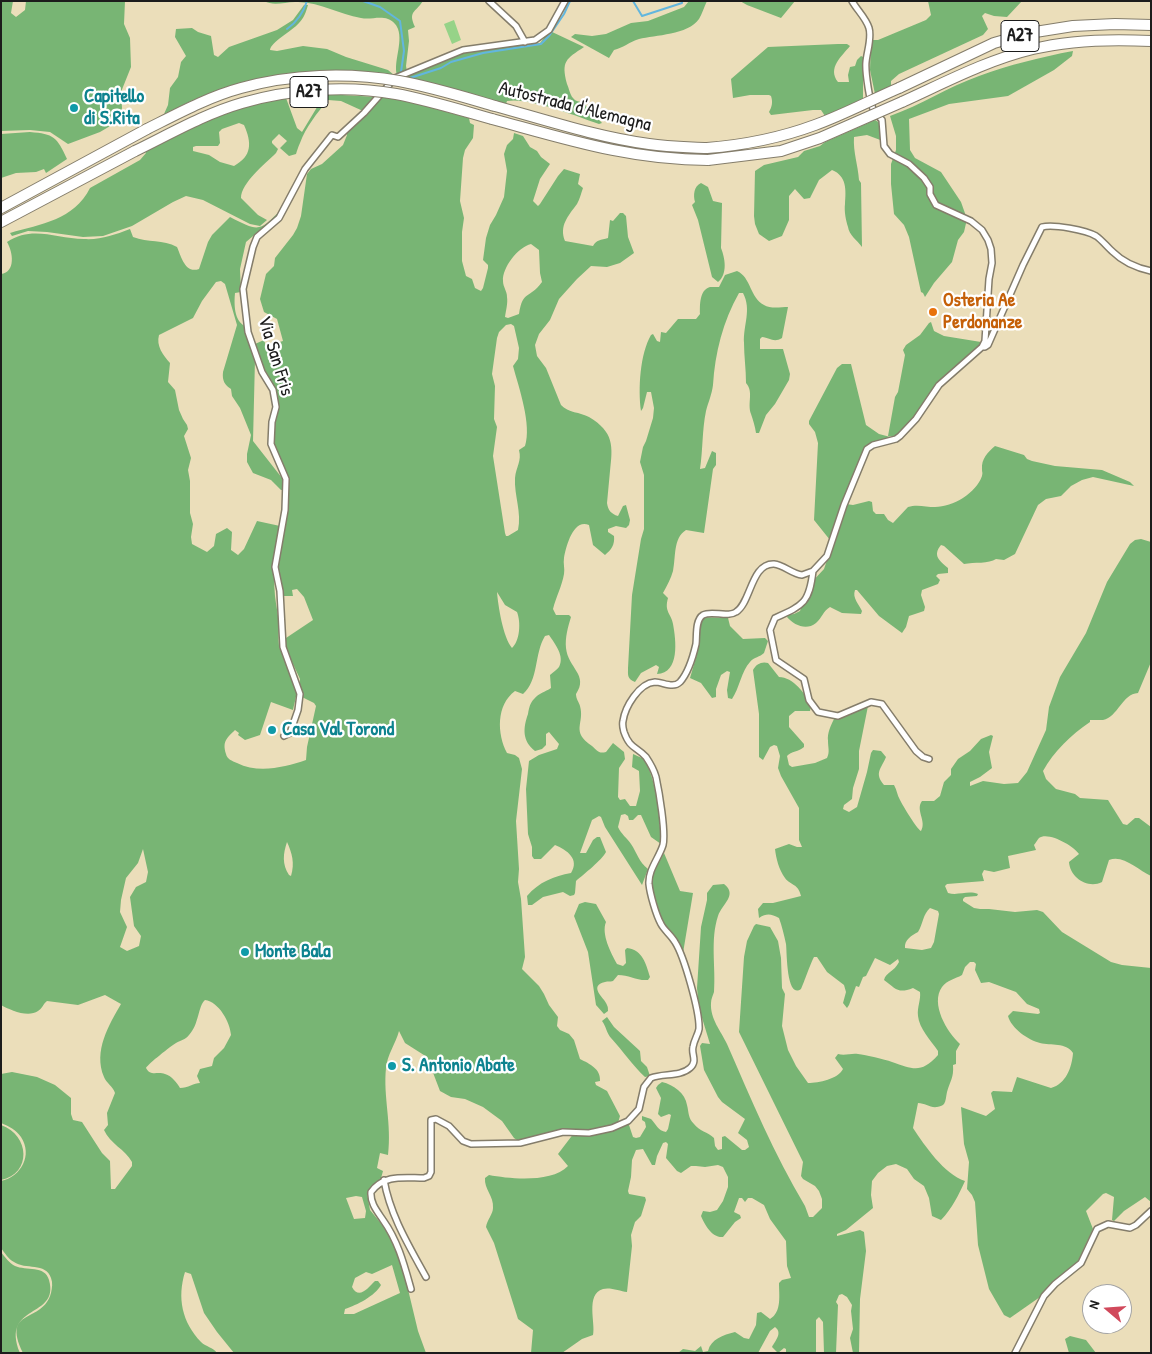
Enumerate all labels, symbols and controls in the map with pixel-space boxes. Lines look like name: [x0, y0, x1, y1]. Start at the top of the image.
road number: A27: [1001, 20, 1039, 52]
road number: A27: [290, 76, 328, 108]
street label: Autostrada d'Alemagna: [496, 77, 654, 137]
place label: Capitello di S.Rita: [84, 86, 144, 130]
marker: Capitello di S.Rita: [68, 102, 80, 114]
place label: Osteria Ae Perdonanze: [943, 290, 1022, 334]
marker: Osteria Ae Perdonanze: [927, 306, 939, 318]
street label: Via San Fris: [252, 314, 298, 398]
place label: Casa Val Torond: [282, 719, 394, 741]
marker: Casa Val Torond: [266, 724, 278, 736]
place label: Monte Bala: [255, 941, 331, 963]
marker: Monte Bala: [239, 946, 251, 958]
place label: S. Antonio Abate: [402, 1055, 515, 1077]
marker: S. Antonio Abate: [386, 1060, 398, 1072]
north arrow: [1082, 1284, 1132, 1334]
text: N: [1083, 1298, 1103, 1311]

